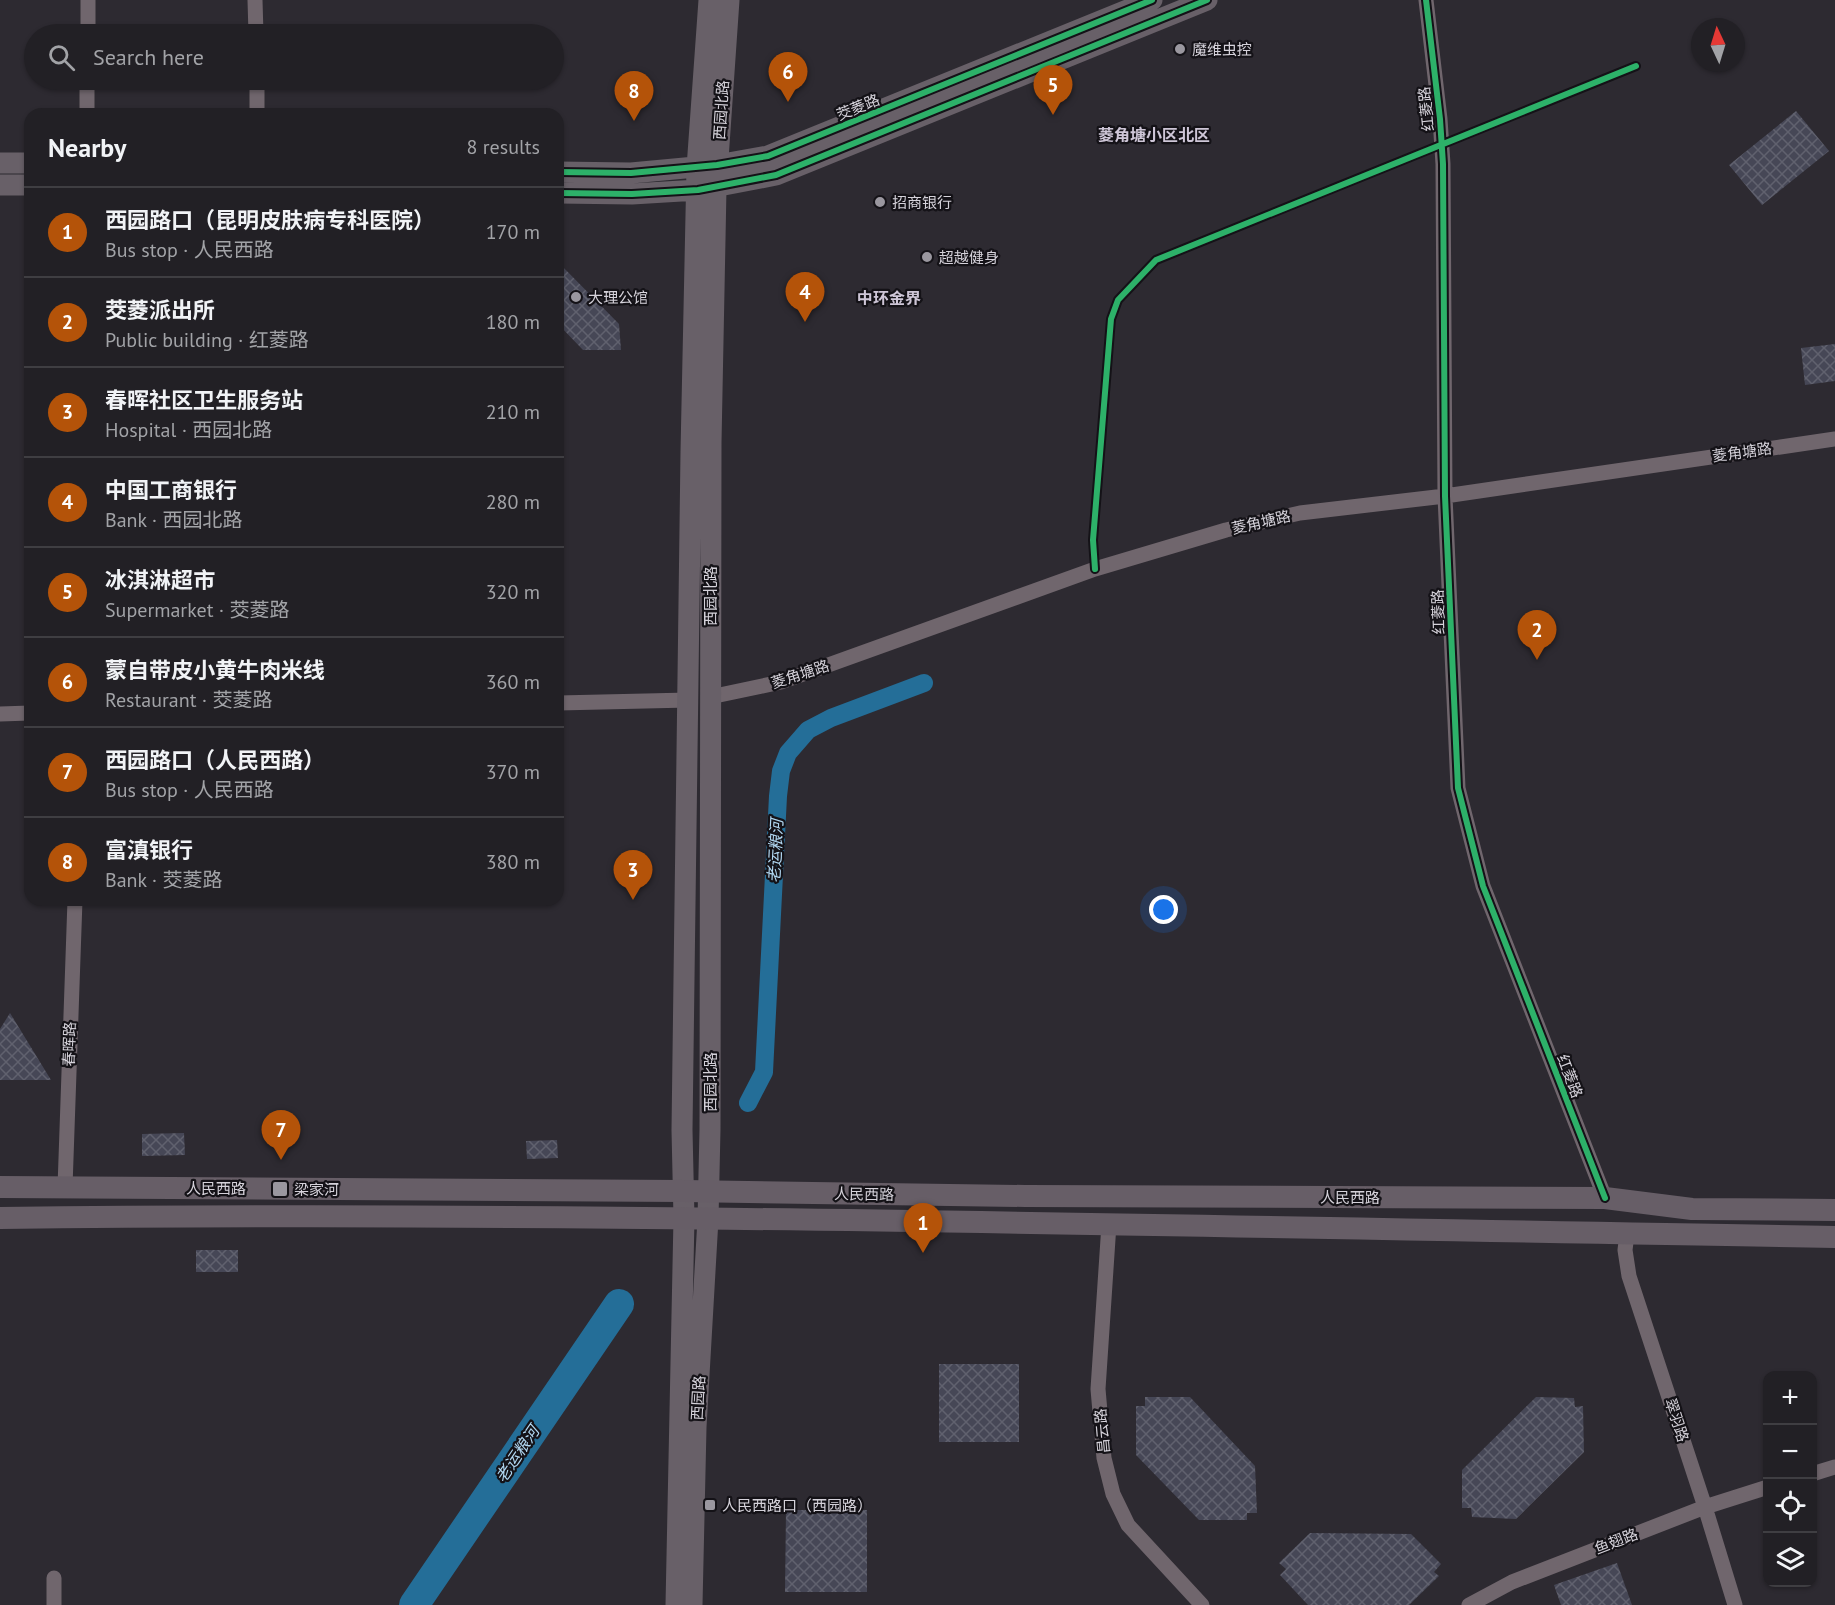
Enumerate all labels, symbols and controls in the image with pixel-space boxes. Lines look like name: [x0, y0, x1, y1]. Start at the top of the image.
north arrow: [1691, 18, 1745, 72]
search box: [24, 24, 564, 90]
place label: 魔维虫控: [1192, 40, 1252, 59]
icon: search: [45, 41, 78, 74]
marker: 魔维虫控: [1173, 42, 1187, 56]
text: Search here: [93, 43, 204, 71]
pin: 6: [768, 52, 808, 102]
pin: 5: [1034, 66, 1072, 115]
pin: 8: [614, 72, 654, 121]
street label: 西园北路: [709, 79, 733, 141]
street label: 红菱路: [1414, 86, 1438, 132]
street label: 茭菱路: [834, 90, 882, 124]
district label: 菱角塘小区北区: [1098, 125, 1210, 145]
text: Nearby: [48, 131, 126, 164]
text: 8 results: [467, 134, 540, 160]
place label: 招商银行: [892, 193, 952, 212]
marker: 招商银行: [873, 195, 887, 209]
text: 西园路口（昆明皮肤病专科医院）: [105, 206, 435, 234]
text: 1: [62, 219, 73, 245]
text: 170 m: [486, 219, 540, 245]
text: Bus stop · 人民西路: [105, 237, 274, 263]
place label: 超越健身: [939, 248, 999, 267]
marker: 超越健身: [920, 250, 934, 264]
pin: 4: [786, 272, 824, 322]
place label: 大理公馆: [588, 288, 648, 307]
district label: 中环金界: [857, 288, 921, 308]
marker: 大理公馆: [569, 290, 583, 304]
text: 茭菱派出所: [105, 296, 215, 324]
text: 2: [62, 309, 73, 335]
text: 180 m: [486, 309, 540, 335]
text: Public building · 红菱路: [105, 327, 309, 353]
text: 春晖社区卫生服务站: [105, 386, 303, 414]
text: 3: [62, 399, 73, 425]
text: 210 m: [486, 399, 540, 425]
text: Hospital · 西园北路: [105, 417, 272, 443]
street label: 菱角塘路: [1711, 438, 1773, 466]
text: 中国工商银行: [105, 476, 237, 504]
text: 4: [62, 489, 73, 515]
text: 280 m: [486, 489, 540, 515]
street label: 菱角塘路: [1230, 506, 1292, 538]
text: Bank · 西园北路: [105, 507, 243, 533]
text: 冰淇淋超市: [105, 566, 215, 594]
street label: 西园北路: [701, 566, 720, 626]
text: 5: [62, 579, 73, 605]
text: 320 m: [486, 579, 540, 605]
street label: 红菱路: [1428, 589, 1448, 635]
text: Supermarket · 茭菱路: [105, 597, 289, 623]
pin: 2: [1518, 610, 1556, 660]
text: 蒙自带皮小黄牛肉米线: [105, 656, 325, 684]
street label: 菱角塘路: [769, 656, 831, 692]
text: 6: [62, 669, 73, 695]
text: 360 m: [486, 669, 540, 695]
text: Restaurant · 茭菱路: [105, 687, 272, 713]
text: 西园路口（人民西路）: [105, 746, 325, 774]
text: 7: [62, 759, 73, 785]
text: 370 m: [486, 759, 540, 785]
text: Bus stop · 人民西路: [105, 777, 274, 803]
water label: 老运粮河: [763, 816, 787, 883]
text: 富滇银行: [105, 836, 193, 864]
text: 8: [62, 849, 73, 875]
text: 380 m: [486, 849, 540, 875]
pin: 3: [614, 850, 652, 900]
text: Bank · 茭菱路: [105, 867, 223, 893]
your location: [1149, 895, 1178, 924]
street label: 春晖路: [59, 1021, 79, 1067]
street label: 西园北路: [701, 1052, 720, 1112]
street label: 红菱路: [1553, 1052, 1587, 1100]
pin: 7: [262, 1110, 300, 1160]
street label: 人民西路: [186, 1179, 246, 1198]
marker: 梁家河: [271, 1180, 289, 1198]
place label: 梁家河: [294, 1180, 339, 1199]
street label: 人民西路: [834, 1184, 894, 1204]
street label: 人民西路: [1320, 1188, 1380, 1207]
pin: 1: [904, 1204, 942, 1253]
map controls: [1763, 1371, 1817, 1587]
button: +: [1763, 1371, 1817, 1425]
street label: 西园路: [687, 1375, 709, 1421]
street label: 翠羽路: [1661, 1396, 1693, 1444]
street label: 昌云路: [1091, 1408, 1113, 1454]
water label: 老运粮河: [491, 1419, 545, 1486]
button: −: [1763, 1425, 1817, 1479]
button: locate: [1763, 1479, 1817, 1533]
place label: 人民西路口（西园路）: [722, 1496, 872, 1515]
marker: 人民西路口（西园路）: [703, 1498, 717, 1512]
street label: 鱼翅路: [1592, 1524, 1640, 1558]
button: layers: [1763, 1533, 1817, 1587]

